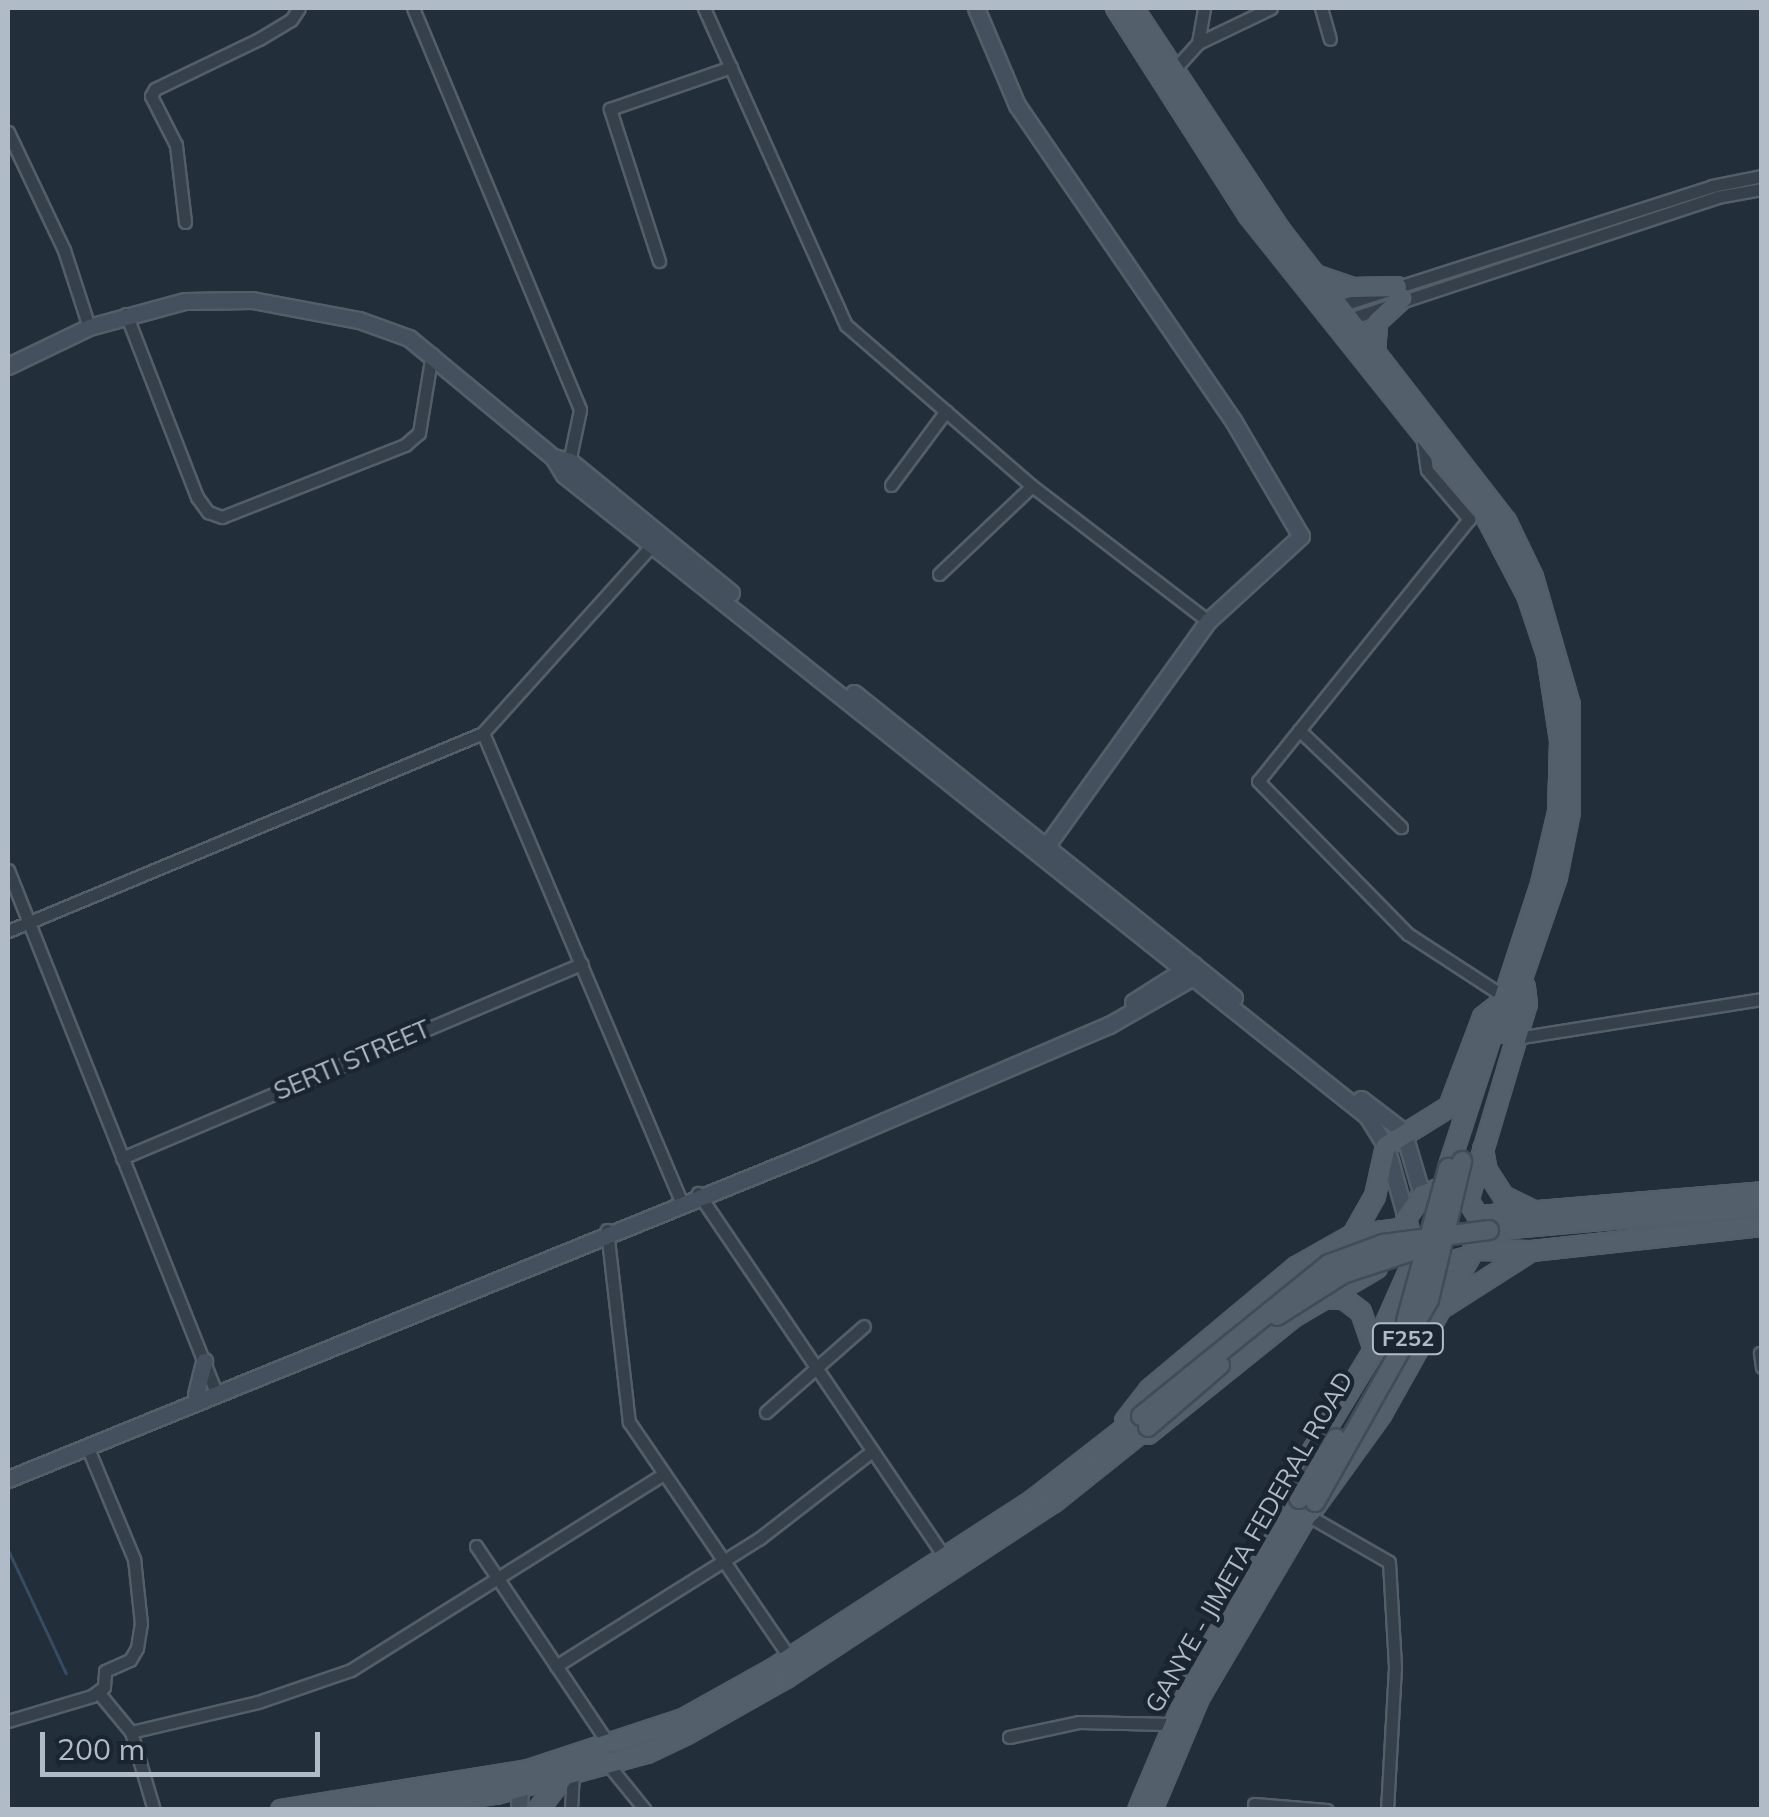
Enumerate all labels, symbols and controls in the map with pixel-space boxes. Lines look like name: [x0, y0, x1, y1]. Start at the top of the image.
street label: SERTI STREET: [269, 1014, 435, 1106]
road number: F252: [1370, 1322, 1446, 1356]
street label: GANYE - JIMETA FEDERAL ROAD: [1139, 1366, 1359, 1718]
scale bar: [45, 1712, 325, 1774]
text: 200 m: [57, 1730, 145, 1768]

